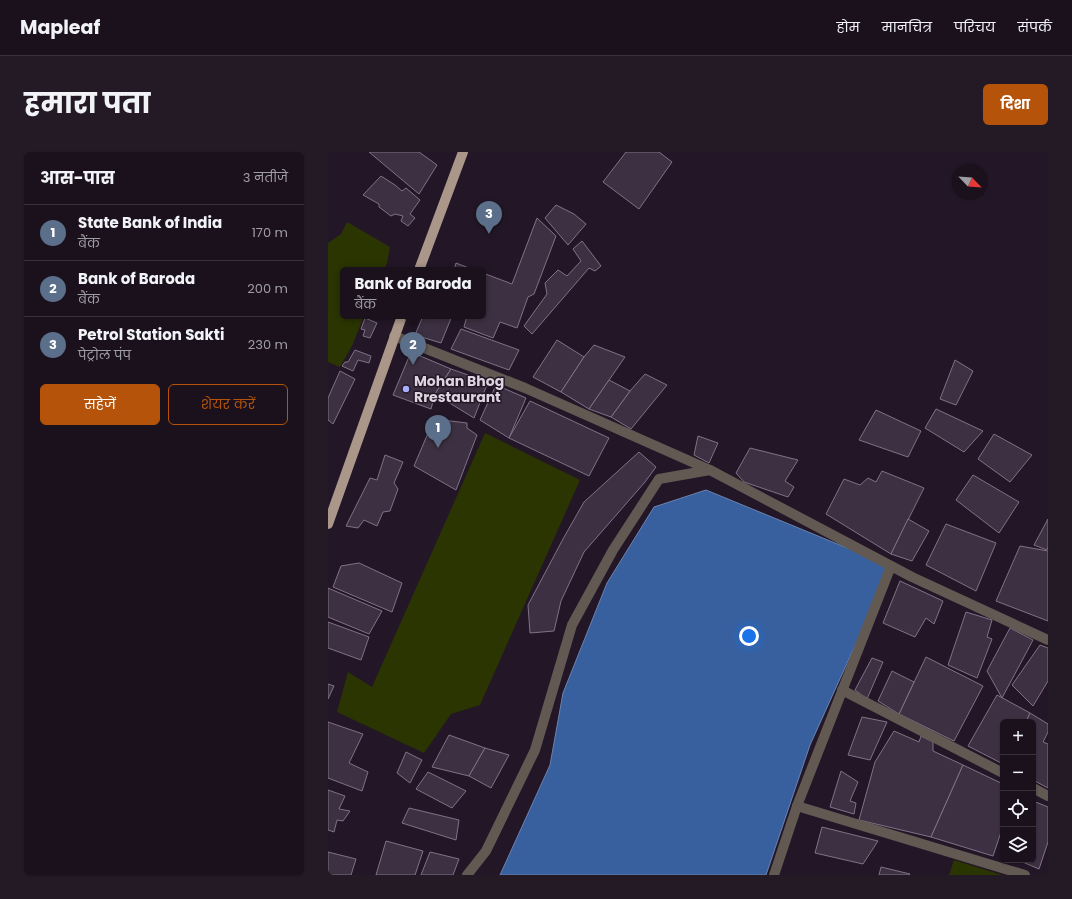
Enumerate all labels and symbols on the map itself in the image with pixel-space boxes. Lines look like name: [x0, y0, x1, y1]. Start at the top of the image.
north arrow: [952, 164, 988, 200]
pin: 3: [476, 201, 502, 234]
pin: 2: [400, 332, 426, 365]
place label: Mohan Bhog Rrestaurant: [414, 371, 504, 407]
marker: Mohan Bhog Rrestaurant: [401, 384, 411, 394]
pin: 1: [425, 415, 451, 448]
your location: [739, 626, 759, 646]

